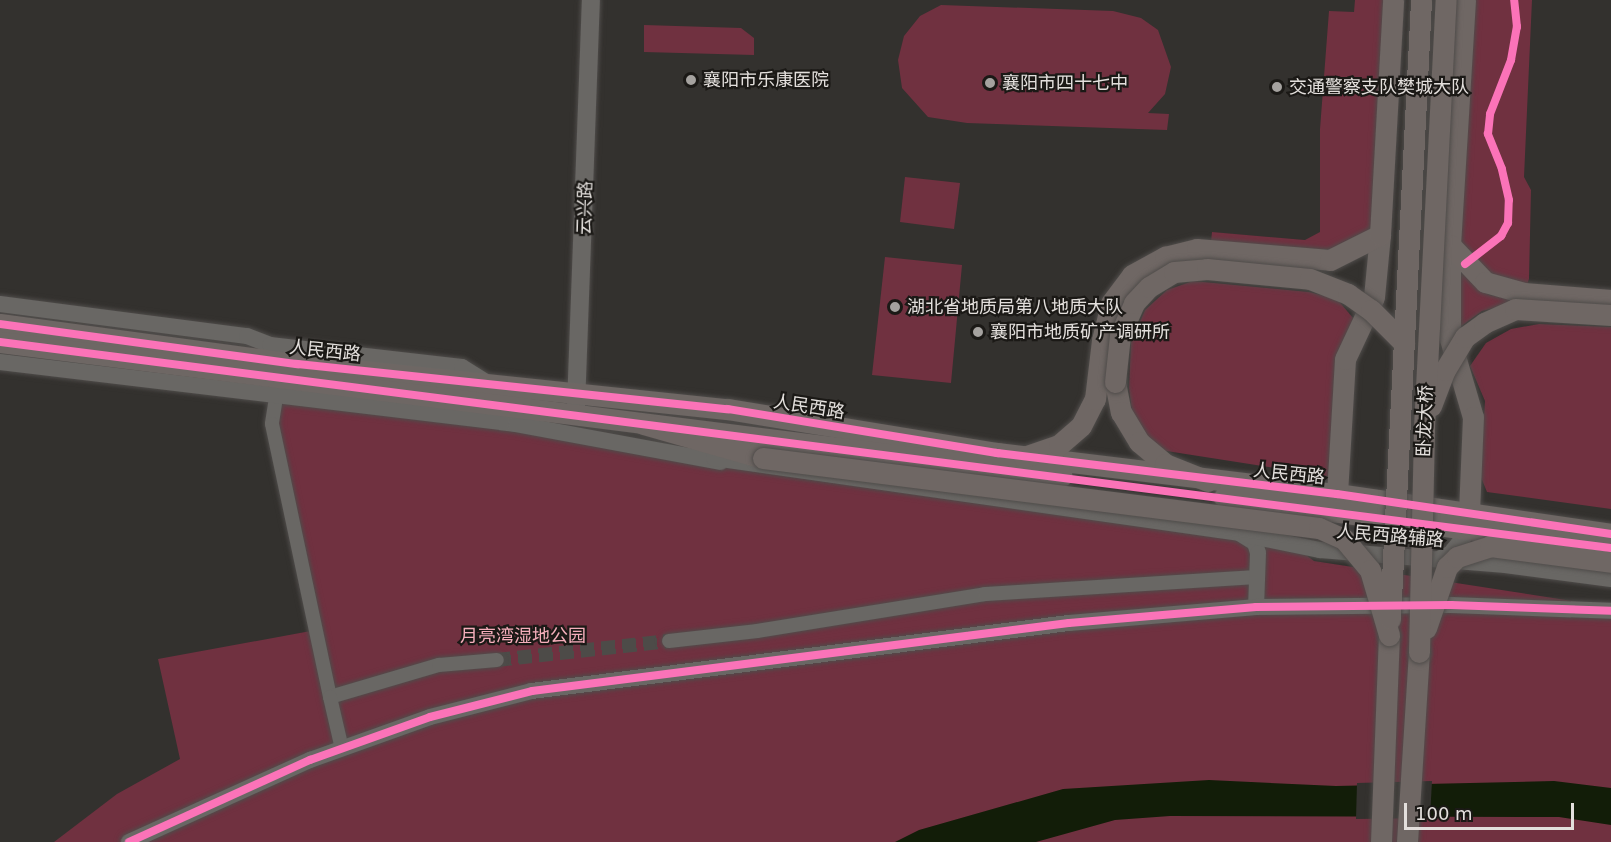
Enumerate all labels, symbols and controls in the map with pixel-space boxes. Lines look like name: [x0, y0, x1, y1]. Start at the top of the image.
place label: 襄阳市乐康医院: [703, 69, 829, 91]
place label: 襄阳市四十七中: [1002, 72, 1128, 94]
marker: 襄阳市乐康医院: [684, 73, 698, 87]
marker: 襄阳市四十七中: [983, 76, 997, 90]
place label: 交通警察支队樊城大队: [1289, 76, 1469, 98]
marker: 交通警察支队樊城大队: [1270, 80, 1284, 94]
street label: 云兴路: [573, 181, 597, 235]
place label: 湖北省地质局第八地质大队: [907, 296, 1123, 318]
marker: 湖北省地质局第八地质大队: [888, 300, 902, 314]
place label: 襄阳市地质矿产调研所: [990, 321, 1170, 343]
marker: 襄阳市地质矿产调研所: [971, 325, 985, 339]
street label: 人民西路: [288, 336, 362, 366]
street label: 卧龙大桥: [1413, 385, 1437, 457]
street label: 人民西路: [772, 391, 846, 423]
street label: 人民西路: [1252, 459, 1326, 489]
street label: 人民西路辅路: [1335, 521, 1445, 551]
park label: 月亮湾湿地公园: [460, 625, 586, 647]
scale bar: [1407, 791, 1576, 829]
text: 100 m: [1415, 803, 1473, 824]

